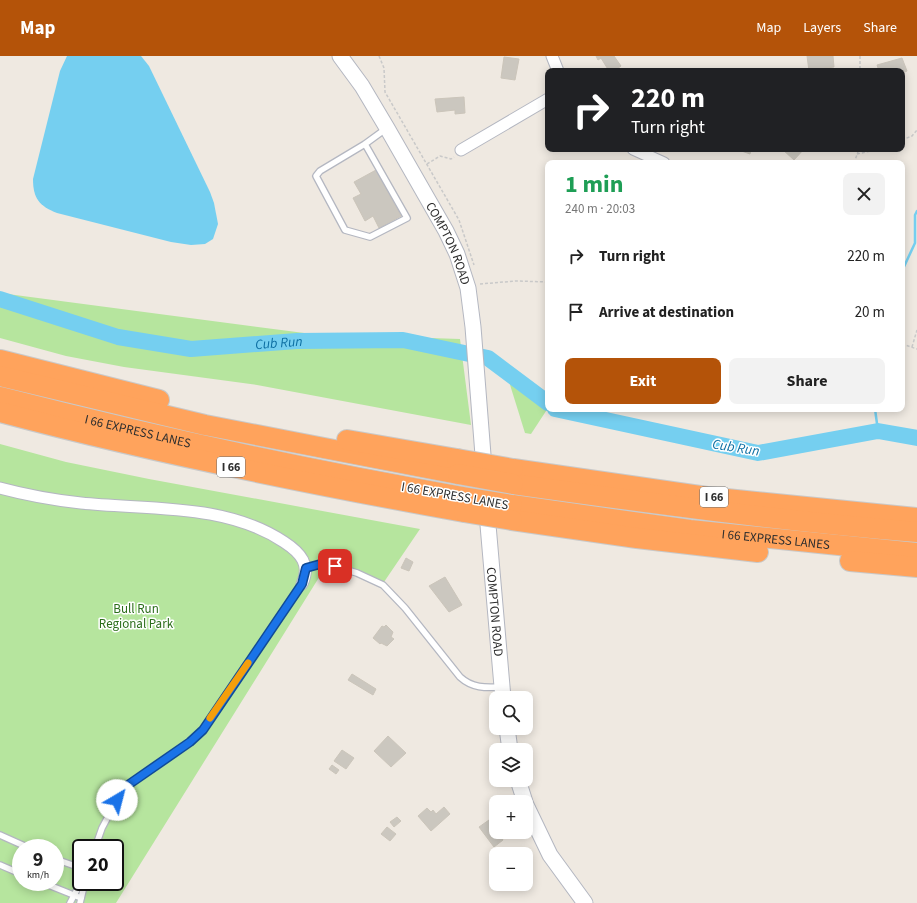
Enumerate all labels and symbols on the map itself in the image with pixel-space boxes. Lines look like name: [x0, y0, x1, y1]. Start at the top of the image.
street label: COMPTON ROAD: [421, 199, 474, 287]
water label: Cub Run: [254, 332, 303, 355]
street label: I 66 EXPRESS LANES: [83, 410, 193, 453]
water label: Cub Run: [711, 434, 761, 462]
road number: I 66: [217, 457, 245, 477]
street label: I 66 EXPRESS LANES: [400, 478, 510, 514]
road number: I 66: [700, 487, 728, 507]
street label: I 66 EXPRESS LANES: [721, 525, 831, 554]
pin: [318, 549, 352, 583]
street label: COMPTON ROAD: [482, 566, 507, 657]
park label: Bull Run Regional Park: [99, 600, 174, 633]
position arrow: [96, 779, 138, 821]
speed limit sign: 20: [72, 839, 124, 891]

